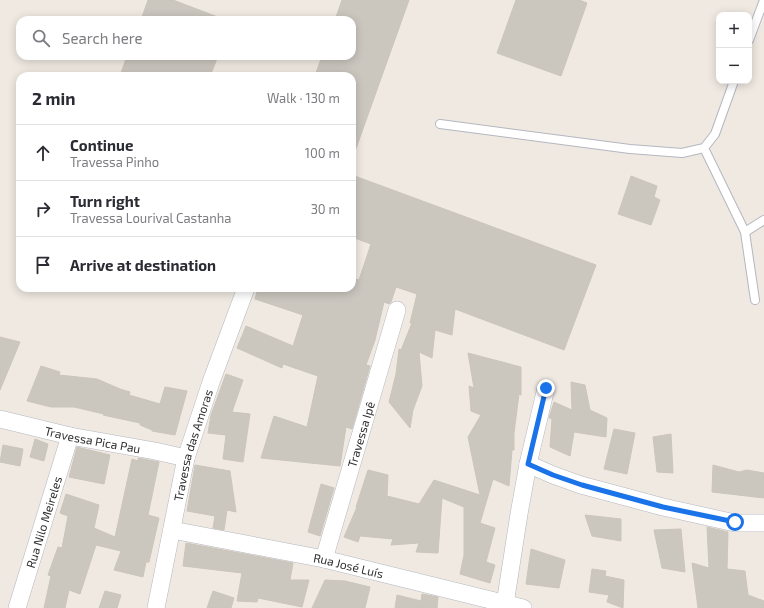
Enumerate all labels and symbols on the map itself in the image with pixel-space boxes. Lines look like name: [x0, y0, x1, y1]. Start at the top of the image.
route end: [537, 379, 555, 397]
street label: Travessa das Amoras: [171, 387, 215, 502]
street label: Travessa Ipê: [344, 400, 377, 469]
street label: Travessa Pica Pau: [43, 423, 142, 455]
street label: Rua Nilo Meireles: [23, 474, 64, 570]
route start: [726, 513, 744, 531]
street label: Rua José Luís: [312, 550, 385, 580]

